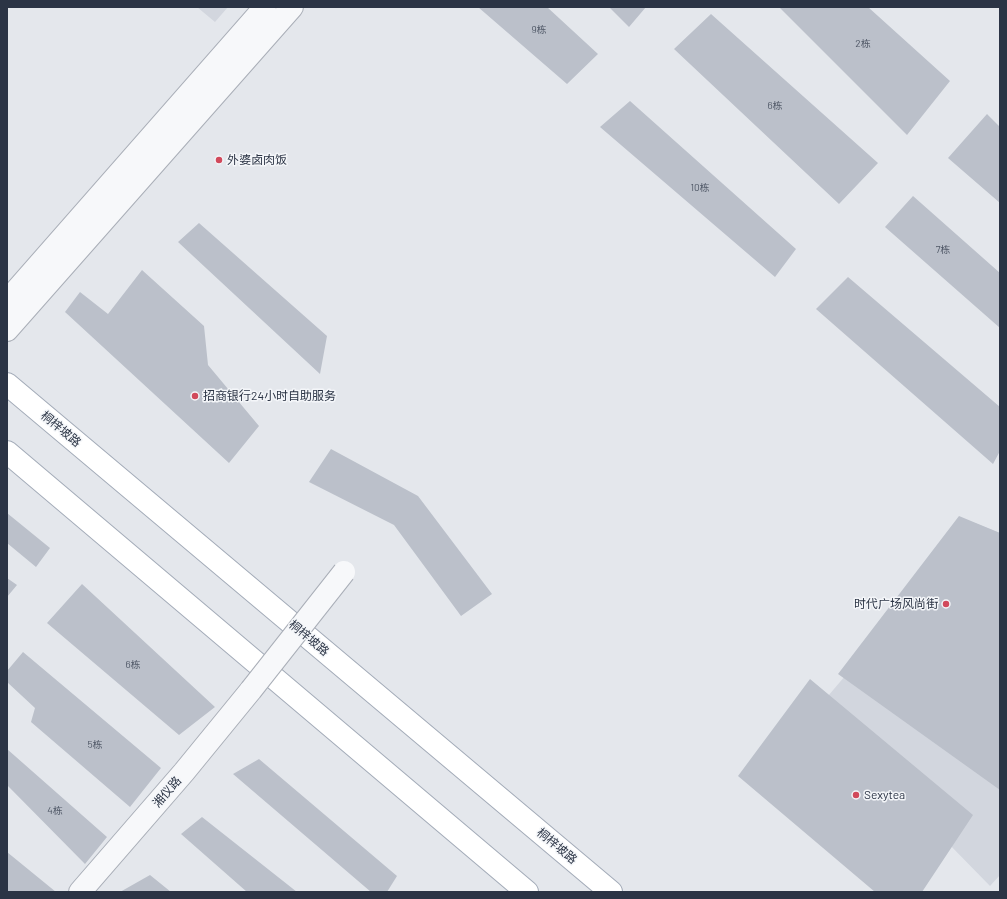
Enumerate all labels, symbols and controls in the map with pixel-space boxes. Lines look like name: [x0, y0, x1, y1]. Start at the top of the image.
house number: 9栋: [531, 24, 547, 36]
house number: 2栋: [855, 38, 871, 50]
house number: 6栋: [767, 100, 783, 112]
place label: 外婆卤肉饭: [227, 153, 287, 167]
marker: 外婆卤肉饭: [214, 155, 224, 165]
house number: 10栋: [690, 182, 710, 194]
house number: 7栋: [936, 244, 950, 256]
place label: 招商银行24小时自助服务: [203, 389, 336, 403]
marker: 招商银行24小时自助服务: [190, 391, 200, 401]
street label: 桐梓坡路: [38, 408, 84, 450]
place label: 时代广场风尚街: [854, 597, 938, 611]
marker: 时代广场风尚街: [941, 599, 951, 609]
street label: 桐梓坡路: [286, 617, 332, 659]
house number: 6栋: [125, 659, 141, 671]
house number: 5栋: [87, 739, 103, 751]
street label: 湘仪路: [150, 774, 184, 810]
place label: Sexytea: [864, 788, 905, 802]
marker: Sexytea: [851, 790, 861, 800]
house number: 4栋: [47, 805, 63, 817]
street label: 桐梓坡路: [534, 825, 580, 867]

